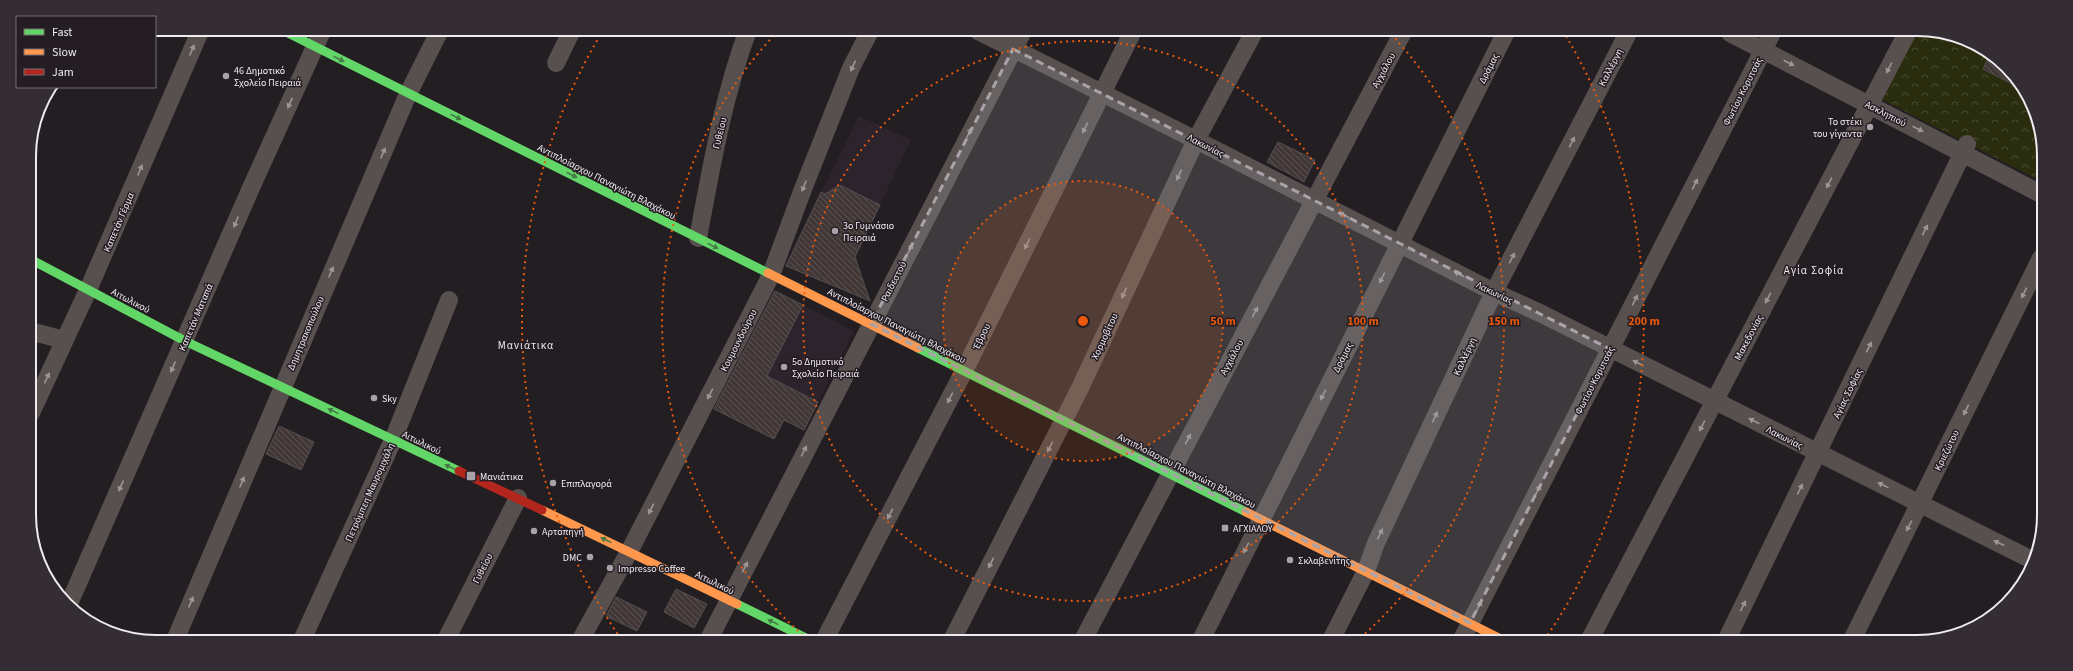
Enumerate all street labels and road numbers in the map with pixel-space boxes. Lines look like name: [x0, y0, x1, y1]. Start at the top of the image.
street label: Καλλέργη: [1595, 46, 1626, 89]
street label: Αγχιάλου: [1369, 50, 1399, 91]
street label: Δράμας: [1475, 50, 1503, 86]
street label: Φωτίου Κορυτσάς: [1720, 54, 1766, 128]
street label: Ασκληπιού: [1862, 97, 1909, 130]
street label: Γυθείου: [709, 116, 731, 151]
street label: Λακωνίας: [1185, 131, 1227, 161]
street label: Αντιπλοίαρχου Παναγιώτη Βλαχάκου: [535, 141, 678, 223]
street label: Καπετάν Γέρμα: [100, 190, 138, 254]
street label: Ραιδεστού: [878, 259, 910, 304]
street label: Λακωνίας: [1474, 278, 1516, 308]
street label: Καπετάν Ματαπά: [175, 281, 217, 353]
street label: Αιτωλικού: [109, 285, 152, 317]
street label: Αντιπλοίαρχου Παναγιώτη Βλαχάκου: [825, 285, 968, 367]
street label: Δημητρακοπούλου: [284, 294, 328, 373]
street label: Κουμουνδούρου: [717, 307, 761, 374]
street label: Χορμοβίτου: [1088, 311, 1122, 362]
street label: Μακεδονίας: [1731, 312, 1767, 363]
street label: Έβρου: [969, 321, 994, 353]
street label: Καλλέργη: [1450, 335, 1480, 378]
street label: Αγχιάλου: [1217, 337, 1247, 378]
street label: Δράμας: [1329, 339, 1357, 375]
street label: Φωτίου Κορυτσάς: [1572, 343, 1618, 417]
street label: Αγίας Σοφίας: [1830, 365, 1866, 421]
street label: Λακωνίας: [1764, 423, 1806, 453]
street label: Αιτωλικού: [400, 427, 443, 458]
street label: Κριεζώτου: [1931, 428, 1963, 473]
street label: Αντιπλοίαρχου Παναγιώτη Βλαχάκου: [1115, 430, 1258, 512]
street label: Πετρόμπεη Μαυρομιχάλη: [342, 441, 398, 544]
street label: Γυθείου: [469, 551, 496, 586]
street label: Αιτωλικού: [693, 567, 736, 598]

